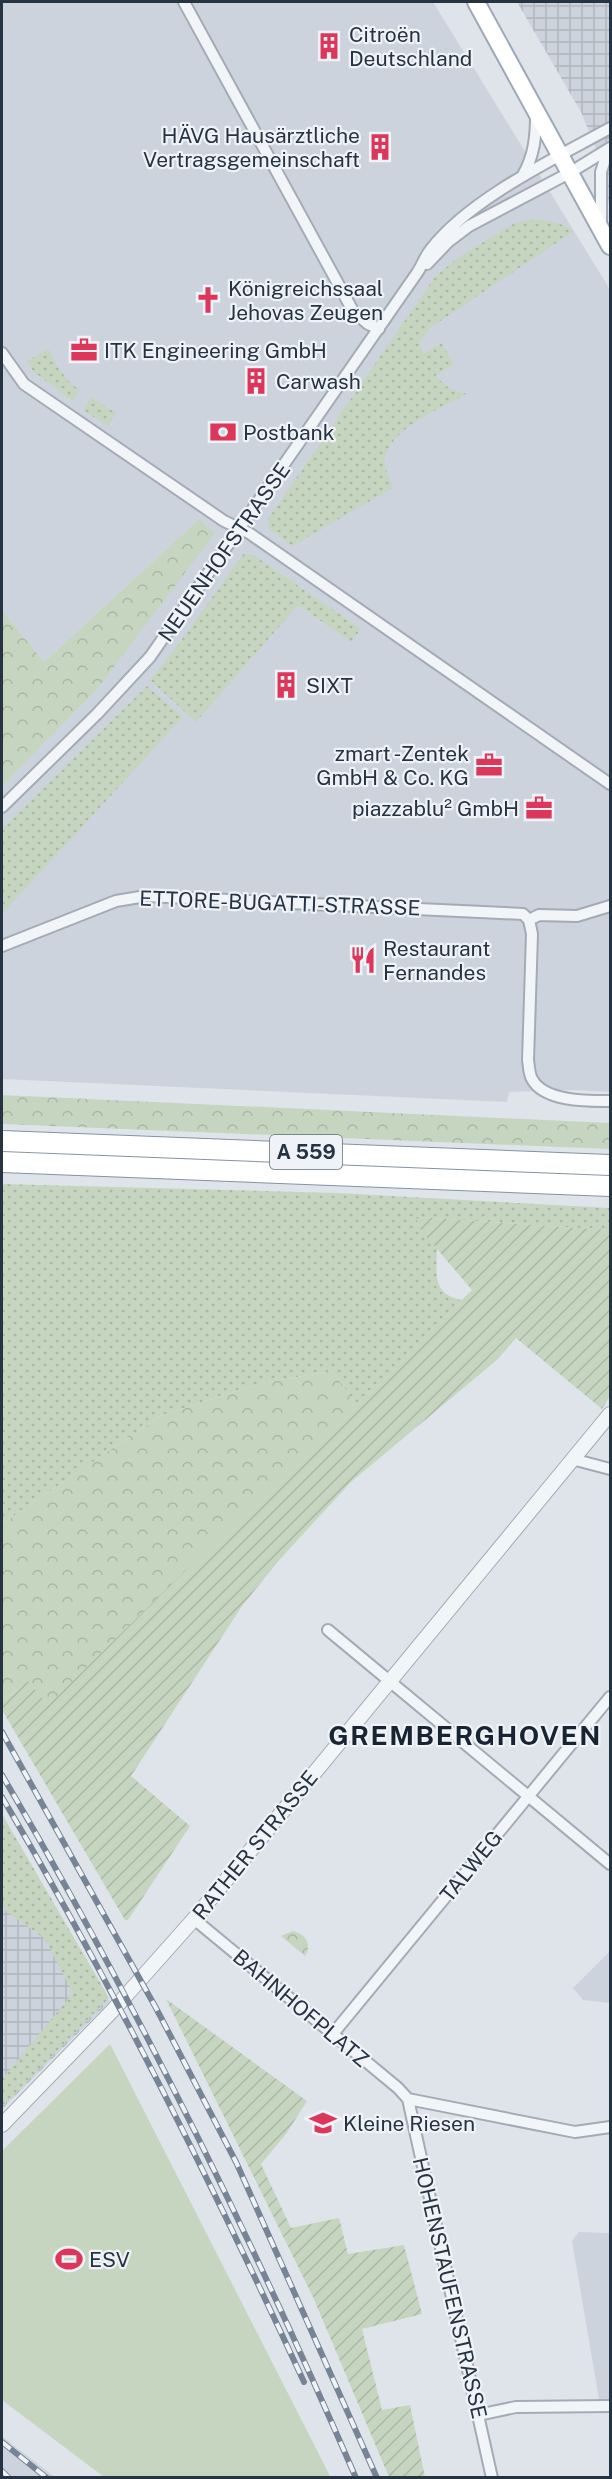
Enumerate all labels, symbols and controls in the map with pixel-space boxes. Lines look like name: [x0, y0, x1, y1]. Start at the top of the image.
place label: Citroën Deutschland: [349, 22, 472, 71]
building icon: Citroën Deutschland: [314, 31, 344, 61]
place label: HÄVG Hausärztliche Vertragsgemeinschaft: [143, 123, 360, 172]
building icon: HÄVG Hausärztliche Vertragsgemeinschaft: [365, 132, 395, 162]
place label: Königreichssaal Jehovas Zeugen: [228, 276, 383, 325]
church icon: Königreichssaal Jehovas Zeugen: [193, 285, 223, 315]
office icon: ITK Engineering GmbH: [69, 335, 99, 365]
place label: ITK Engineering GmbH: [104, 338, 327, 363]
building icon: Carwash: [241, 366, 271, 396]
place label: Carwash: [276, 369, 361, 394]
bank icon: Postbank: [208, 417, 238, 447]
place label: Postbank: [243, 420, 335, 445]
street label: NEUENHOFSTRASSE: [153, 458, 295, 646]
building icon: SIXT: [271, 670, 301, 700]
place label: SIXT: [306, 673, 353, 698]
place label: zmart -Zentek GmbH & Co. KG: [316, 741, 469, 790]
office icon: zmart -Zentek GmbH & Co. KG: [474, 750, 504, 780]
office icon: piazzablu² GmbH: [524, 793, 554, 823]
place label: piazzablu² GmbH: [352, 796, 519, 821]
street label: ETTORE-BUGATTI-STRASSE: [139, 886, 421, 920]
place label: Restaurant Fernandes: [383, 936, 490, 985]
restaurant icon: Restaurant Fernandes: [348, 945, 378, 975]
road number: A 559: [270, 1135, 342, 1169]
district label: GREMBERGHOVEN: [328, 1719, 602, 1751]
street label: RATHER STRASSE: [187, 1765, 323, 1925]
street label: TALWEG: [435, 1825, 507, 1907]
street label: BAHNHOFPLATZ: [228, 1944, 374, 2072]
school or university icon: Kleine Riesen: [308, 2108, 338, 2138]
place label: Kleine Riesen: [343, 2111, 475, 2136]
street label: HOHENSTAUFENSTRASSE: [408, 2155, 492, 2421]
sports icon: ESV: [54, 2244, 84, 2274]
place label: ESV: [89, 2247, 130, 2272]

